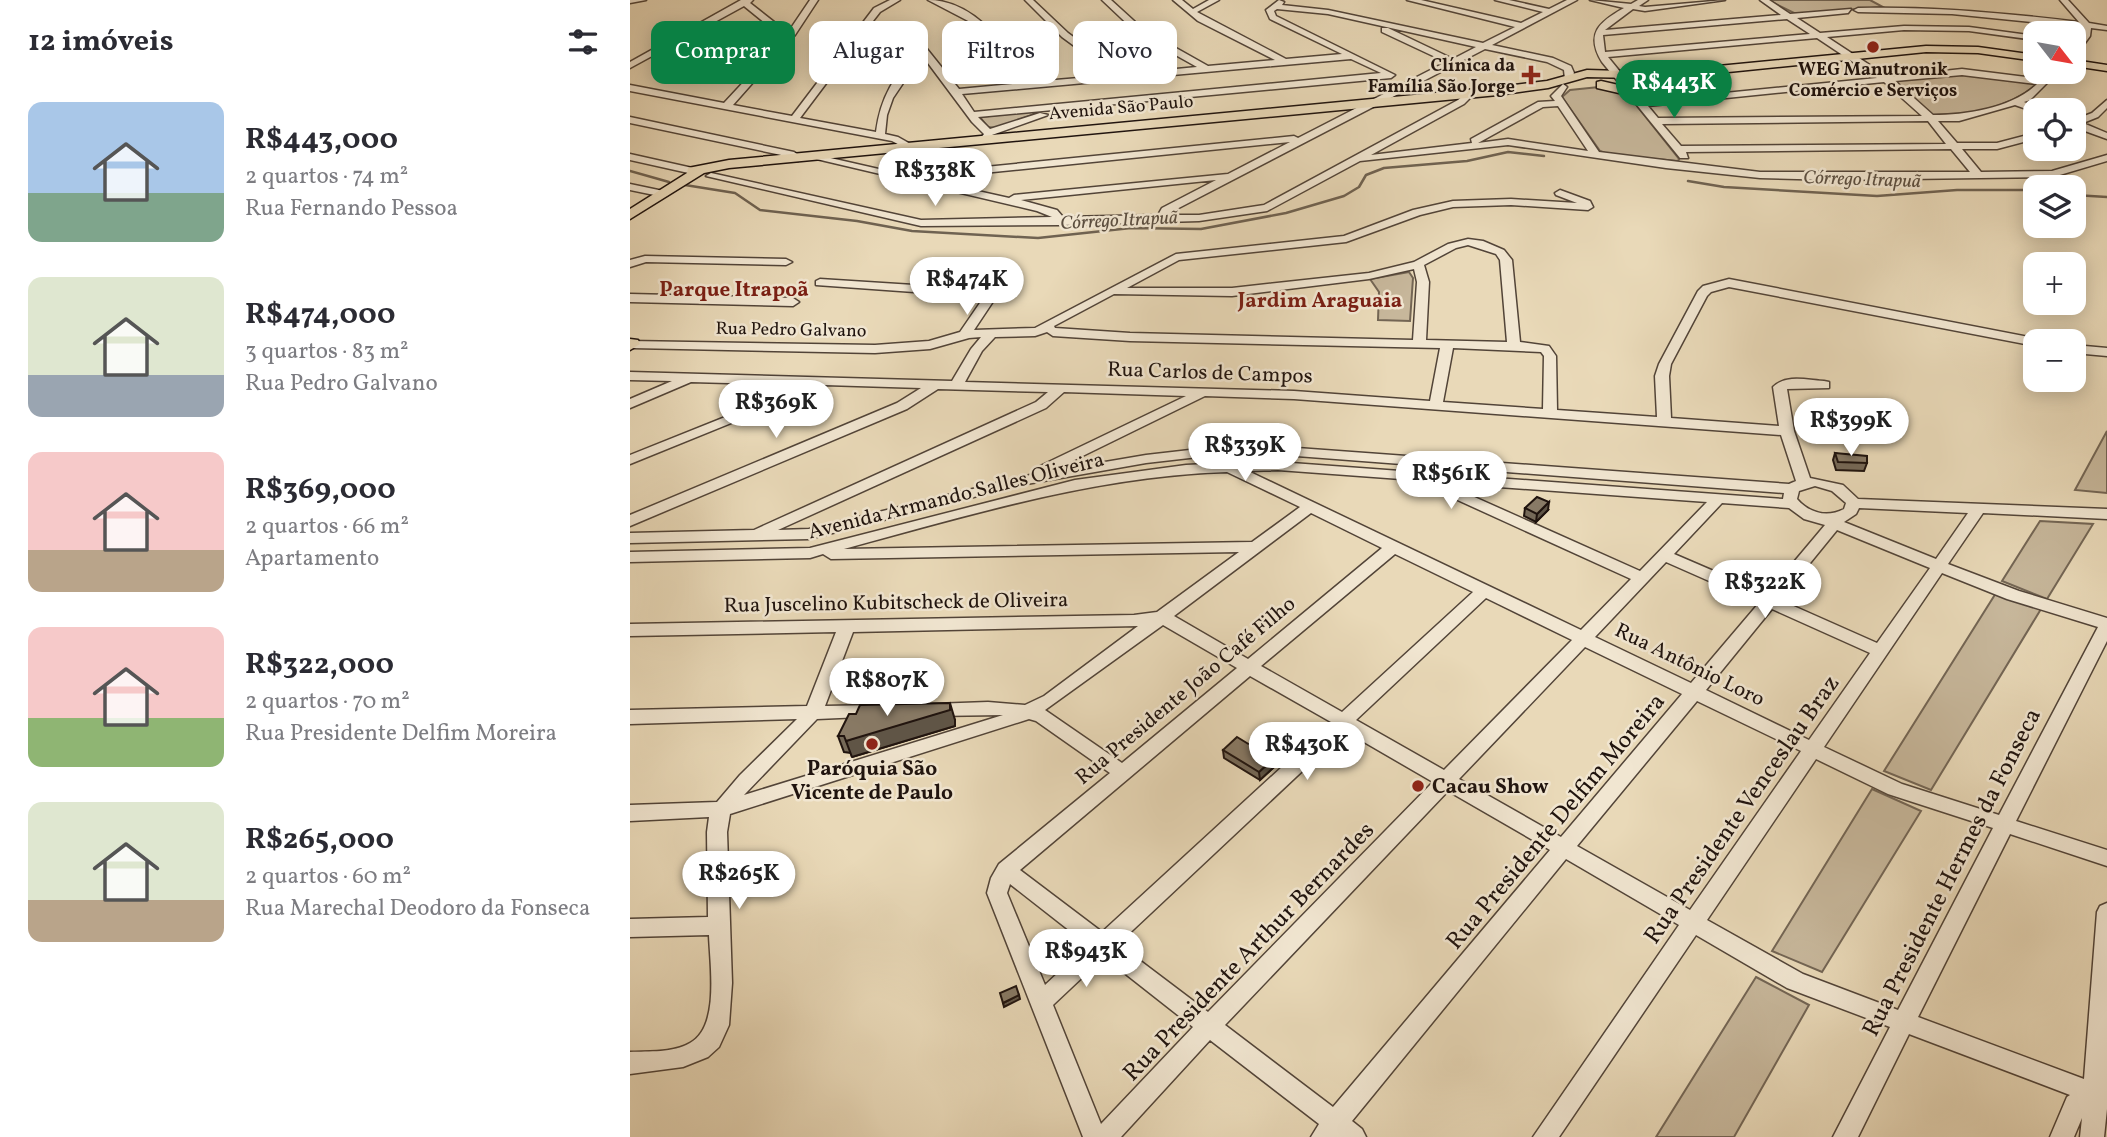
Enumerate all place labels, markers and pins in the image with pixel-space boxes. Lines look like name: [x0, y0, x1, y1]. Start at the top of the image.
marker: WEG Manutronik Comércio e Serviços: [1865, 39, 1881, 55]
place label: Clínica da Família São Jorge: [1368, 54, 1515, 100]
place label: WEG Manutronik Comércio e Serviços: [1789, 58, 1957, 104]
pin: R$443K: [1617, 60, 1731, 120]
marker: Clínica da Família São Jorge: [1521, 65, 1541, 85]
pin: R$338K: [878, 148, 992, 208]
pin: R$474K: [910, 258, 1024, 317]
pin: R$369K: [719, 380, 833, 440]
pin: R$399K: [1794, 398, 1908, 458]
pin: R$339K: [1188, 424, 1302, 483]
pin: R$561K: [1394, 452, 1508, 511]
pin: R$322K: [1708, 560, 1822, 620]
pin: R$807K: [830, 658, 944, 718]
pin: R$430K: [1250, 722, 1364, 782]
marker: Paróquia São Vicente de Paulo: [864, 736, 880, 752]
place label: Paróquia São Vicente de Paulo: [791, 755, 953, 808]
place label: Cacau Show: [1432, 773, 1549, 802]
marker: Cacau Show: [1410, 778, 1426, 794]
pin: R$265K: [682, 852, 796, 911]
pin: R$943K: [1029, 930, 1143, 989]

